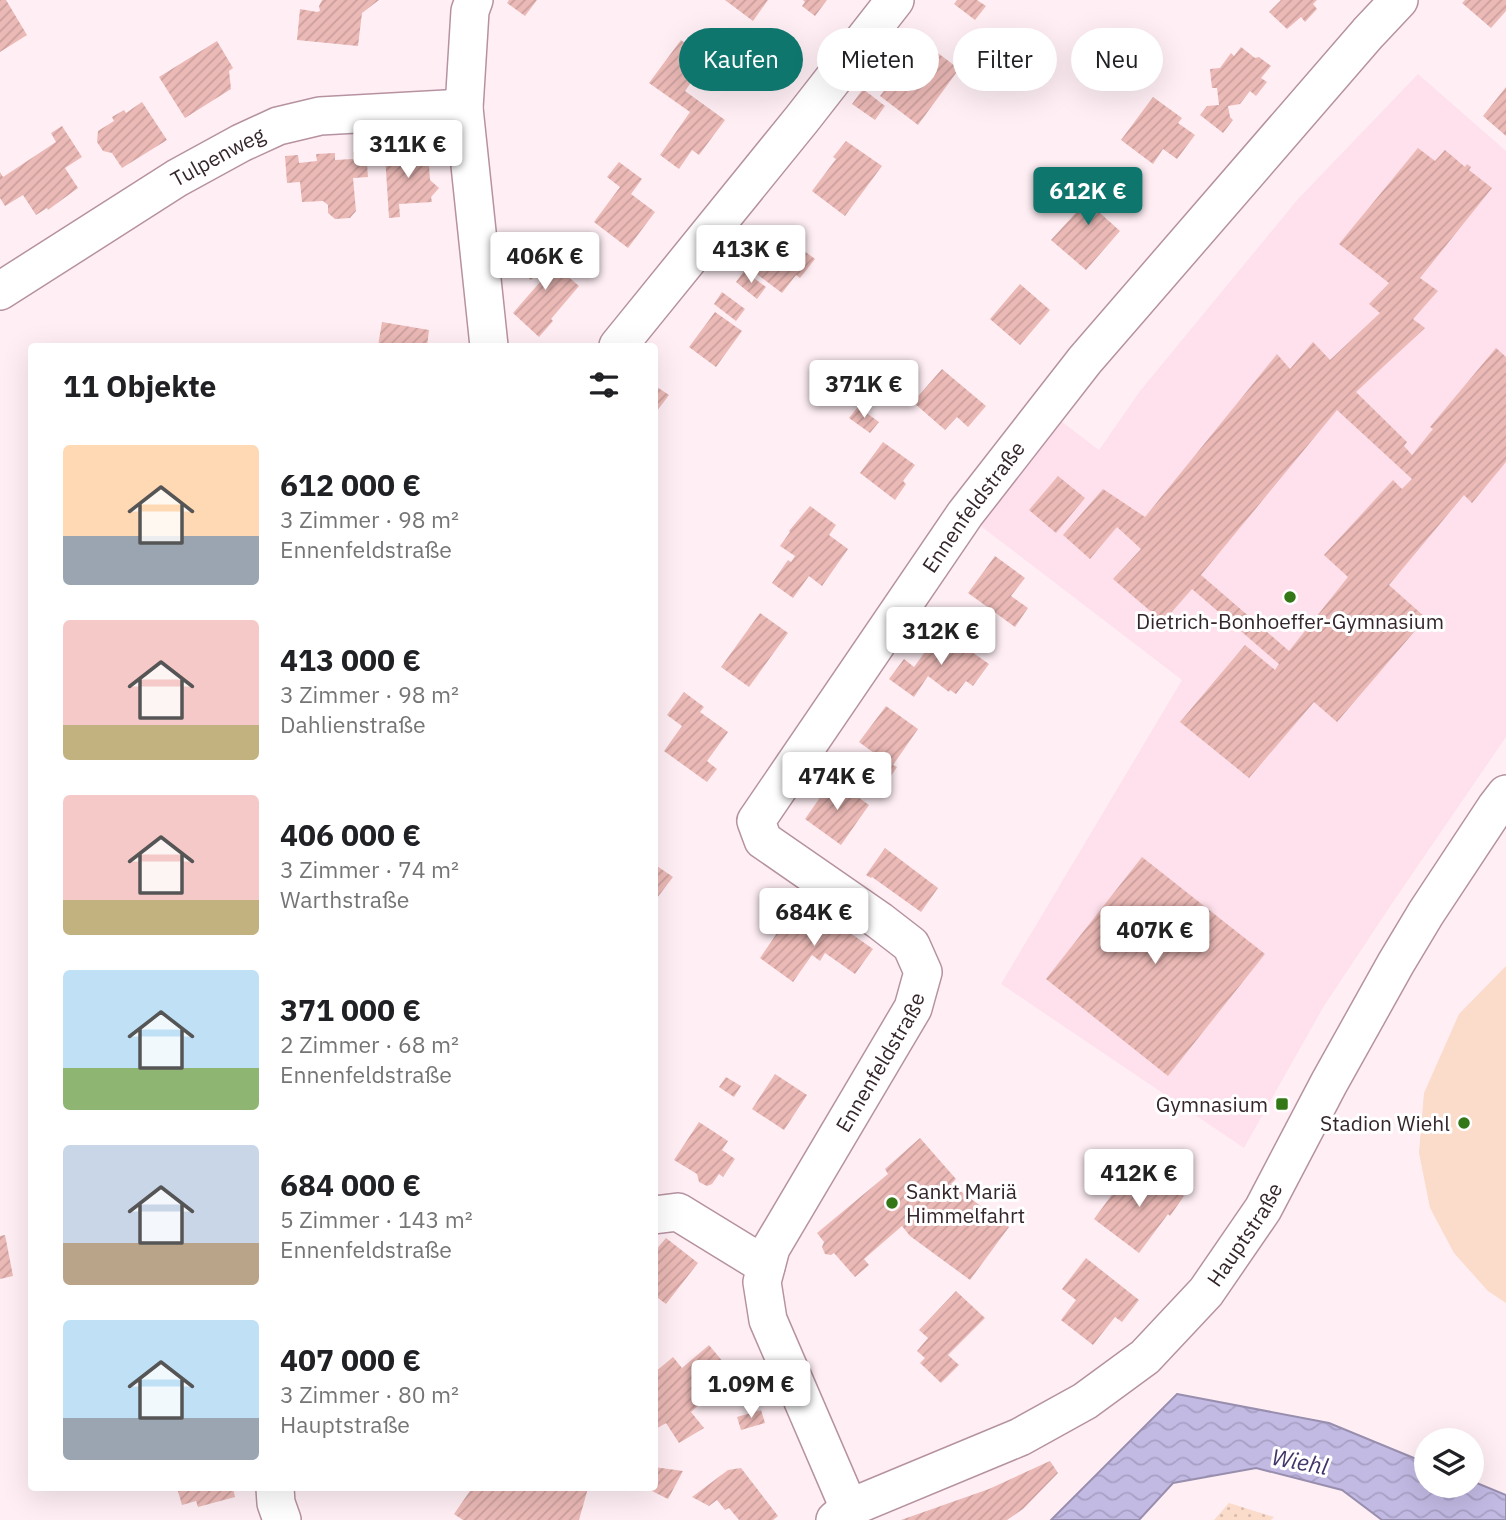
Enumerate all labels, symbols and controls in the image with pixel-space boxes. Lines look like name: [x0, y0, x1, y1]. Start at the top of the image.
chip: Kaufen: [679, 28, 803, 91]
chip: Mieten: [817, 28, 939, 91]
chip: Filter: [953, 28, 1057, 91]
chip: Neu: [1071, 28, 1163, 91]
street label: Tulpenweg: [166, 120, 269, 193]
pin: 311K €: [351, 120, 465, 180]
text: 311K €: [369, 128, 447, 158]
pin: 612K €: [1031, 168, 1145, 227]
text: 612K €: [1049, 175, 1127, 205]
pin: 413K €: [694, 226, 808, 285]
pin: 406K €: [488, 232, 602, 292]
text: 413K €: [712, 233, 790, 263]
text: 406K €: [506, 240, 584, 270]
pin: 371K €: [807, 360, 921, 420]
text: 11 Objekte: [63, 366, 216, 405]
icon: filters: [585, 366, 623, 404]
text: 371K €: [825, 368, 903, 398]
street label: Ennenfeldstraße: [915, 435, 1031, 578]
text: 612 000 €: [280, 465, 421, 504]
icon: home: [119, 473, 203, 557]
text: 3 Zimmer · 98 m²: [280, 504, 459, 534]
text: Ennenfeldstraße: [280, 534, 452, 564]
marker: Dietrich-Bonhoeffer-Gymnasium: [1282, 589, 1298, 605]
place label: Dietrich-Bonhoeffer-Gymnasium: [1136, 607, 1444, 635]
pin: 312K €: [884, 608, 998, 667]
text: 312K €: [902, 615, 980, 645]
text: 413 000 €: [280, 640, 421, 679]
icon: home: [119, 648, 203, 732]
text: 3 Zimmer · 98 m²: [280, 679, 459, 709]
text: Dahlienstraße: [280, 709, 426, 739]
pin: 474K €: [780, 752, 894, 812]
text: 474K €: [798, 760, 876, 790]
text: 406 000 €: [280, 815, 421, 854]
icon: home: [119, 823, 203, 907]
text: 3 Zimmer · 74 m²: [280, 854, 459, 884]
text: Warthstraße: [280, 884, 409, 914]
pin: 684K €: [757, 888, 871, 948]
text: 684K €: [775, 896, 853, 926]
pin: 407K €: [1098, 906, 1212, 966]
text: 407K €: [1116, 914, 1194, 944]
street label: Ennenfeldstraße: [829, 989, 931, 1137]
text: 371 000 €: [280, 990, 421, 1029]
icon: home: [119, 998, 203, 1082]
text: 2 Zimmer · 68 m²: [280, 1029, 459, 1059]
text: Ennenfeldstraße: [280, 1059, 452, 1089]
place label: Gymnasium: [1156, 1090, 1268, 1118]
marker: Gymnasium: [1274, 1096, 1290, 1112]
place label: Stadion Wiehl: [1320, 1109, 1450, 1137]
marker: Stadion Wiehl: [1456, 1115, 1472, 1131]
pin: 412K €: [1082, 1150, 1196, 1209]
text: 412K €: [1100, 1157, 1178, 1187]
text: 684 000 €: [280, 1165, 421, 1204]
icon: home: [119, 1173, 203, 1257]
place label: Sankt Mariä Himmelfahrt: [906, 1177, 1025, 1229]
street label: Hauptstraße: [1200, 1177, 1289, 1292]
marker: Sankt Mariä Himmelfahrt: [884, 1195, 900, 1211]
text: 5 Zimmer · 143 m²: [280, 1204, 473, 1234]
text: Ennenfeldstraße: [280, 1234, 452, 1264]
text: 407 000 €: [280, 1340, 421, 1379]
icon: home: [119, 1348, 203, 1432]
pin: 1.09M €: [686, 1360, 816, 1420]
text: 1.09M €: [707, 1368, 795, 1398]
text: 3 Zimmer · 80 m²: [280, 1379, 459, 1409]
text: Hauptstraße: [280, 1409, 410, 1439]
map controls: [1414, 1428, 1484, 1498]
button: layers: [1414, 1428, 1484, 1498]
water label: Wiehl: [1269, 1441, 1332, 1481]

